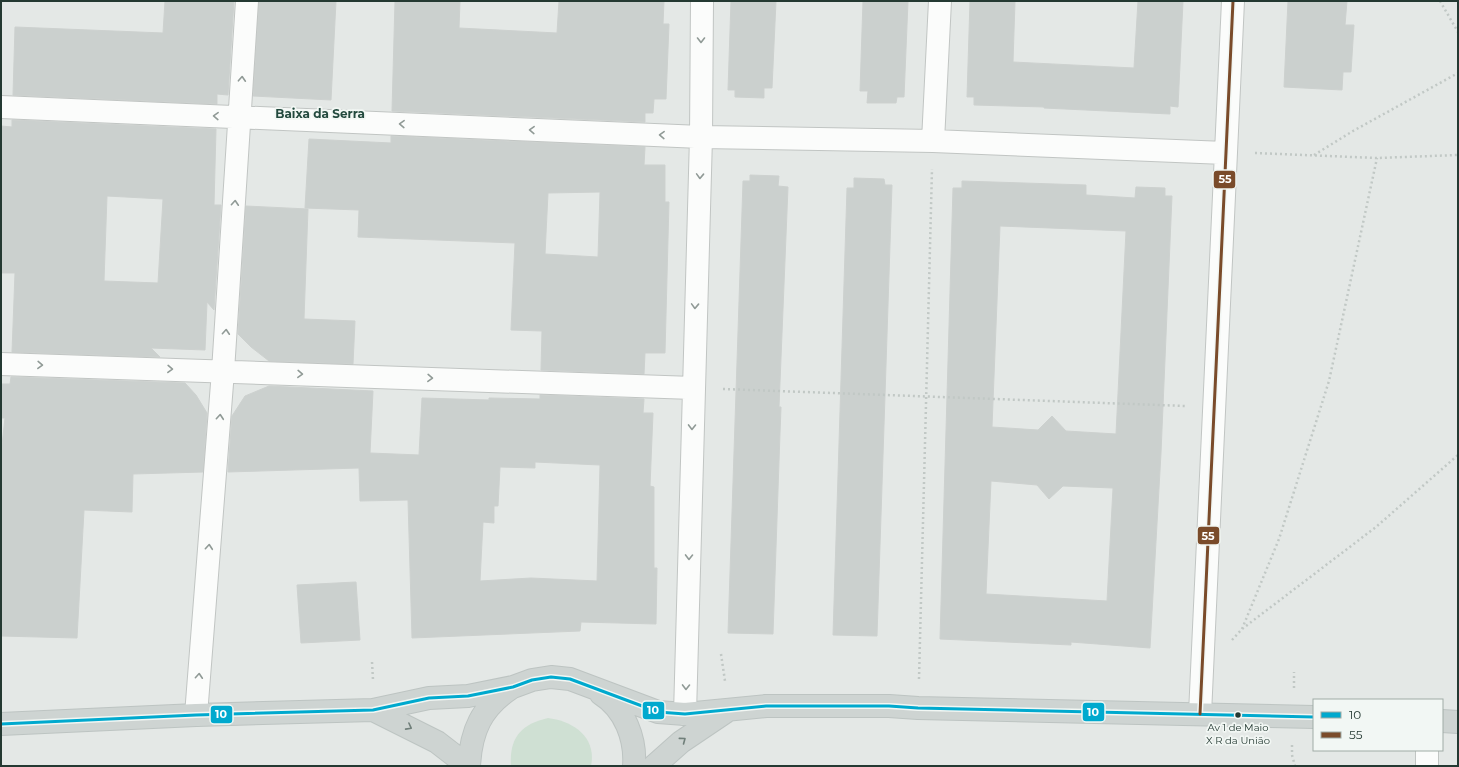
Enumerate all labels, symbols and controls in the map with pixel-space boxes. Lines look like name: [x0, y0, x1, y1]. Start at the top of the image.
one-way arrow: [697, 37, 705, 43]
one-way arrow: [238, 76, 247, 82]
district label: Baixa da Serra: [275, 106, 365, 121]
one-way arrow: [213, 112, 219, 121]
one-way arrow: [399, 120, 405, 129]
one-way arrow: [529, 126, 535, 134]
one-way arrow: [659, 131, 665, 140]
line badge: 55: [1213, 170, 1236, 189]
text: 55: [1218, 172, 1232, 186]
one-way arrow: [695, 173, 704, 179]
one-way arrow: [230, 200, 239, 206]
one-way arrow: [691, 303, 700, 309]
one-way arrow: [222, 329, 230, 335]
one-way arrow: [37, 361, 43, 369]
one-way arrow: [167, 365, 173, 374]
one-way arrow: [297, 370, 303, 378]
one-way arrow: [427, 374, 433, 383]
one-way arrow: [215, 414, 224, 420]
one-way arrow: [688, 424, 696, 430]
line badge: 55: [1197, 526, 1220, 545]
text: 55: [1201, 529, 1215, 543]
one-way arrow: [205, 544, 214, 550]
one-way arrow: [685, 554, 693, 560]
one-way arrow: [194, 673, 203, 679]
one-way arrow: [682, 684, 690, 690]
legend: [1313, 699, 1443, 751]
line badge: 10: [642, 701, 665, 720]
line badge: 10: [1082, 702, 1105, 722]
text: 10: [647, 703, 659, 717]
line badge: 10: [210, 705, 233, 724]
text: 10: [1087, 705, 1099, 719]
text: 10: [215, 707, 227, 721]
text: 10: [1349, 707, 1361, 722]
marker: Av 1 de Maio X R da União: [1233, 710, 1243, 720]
place label: Av 1 de Maio X R da União: [1206, 721, 1270, 747]
one-way arrow: [404, 722, 412, 730]
text: 55: [1349, 727, 1363, 742]
one-way arrow: [679, 738, 686, 745]

